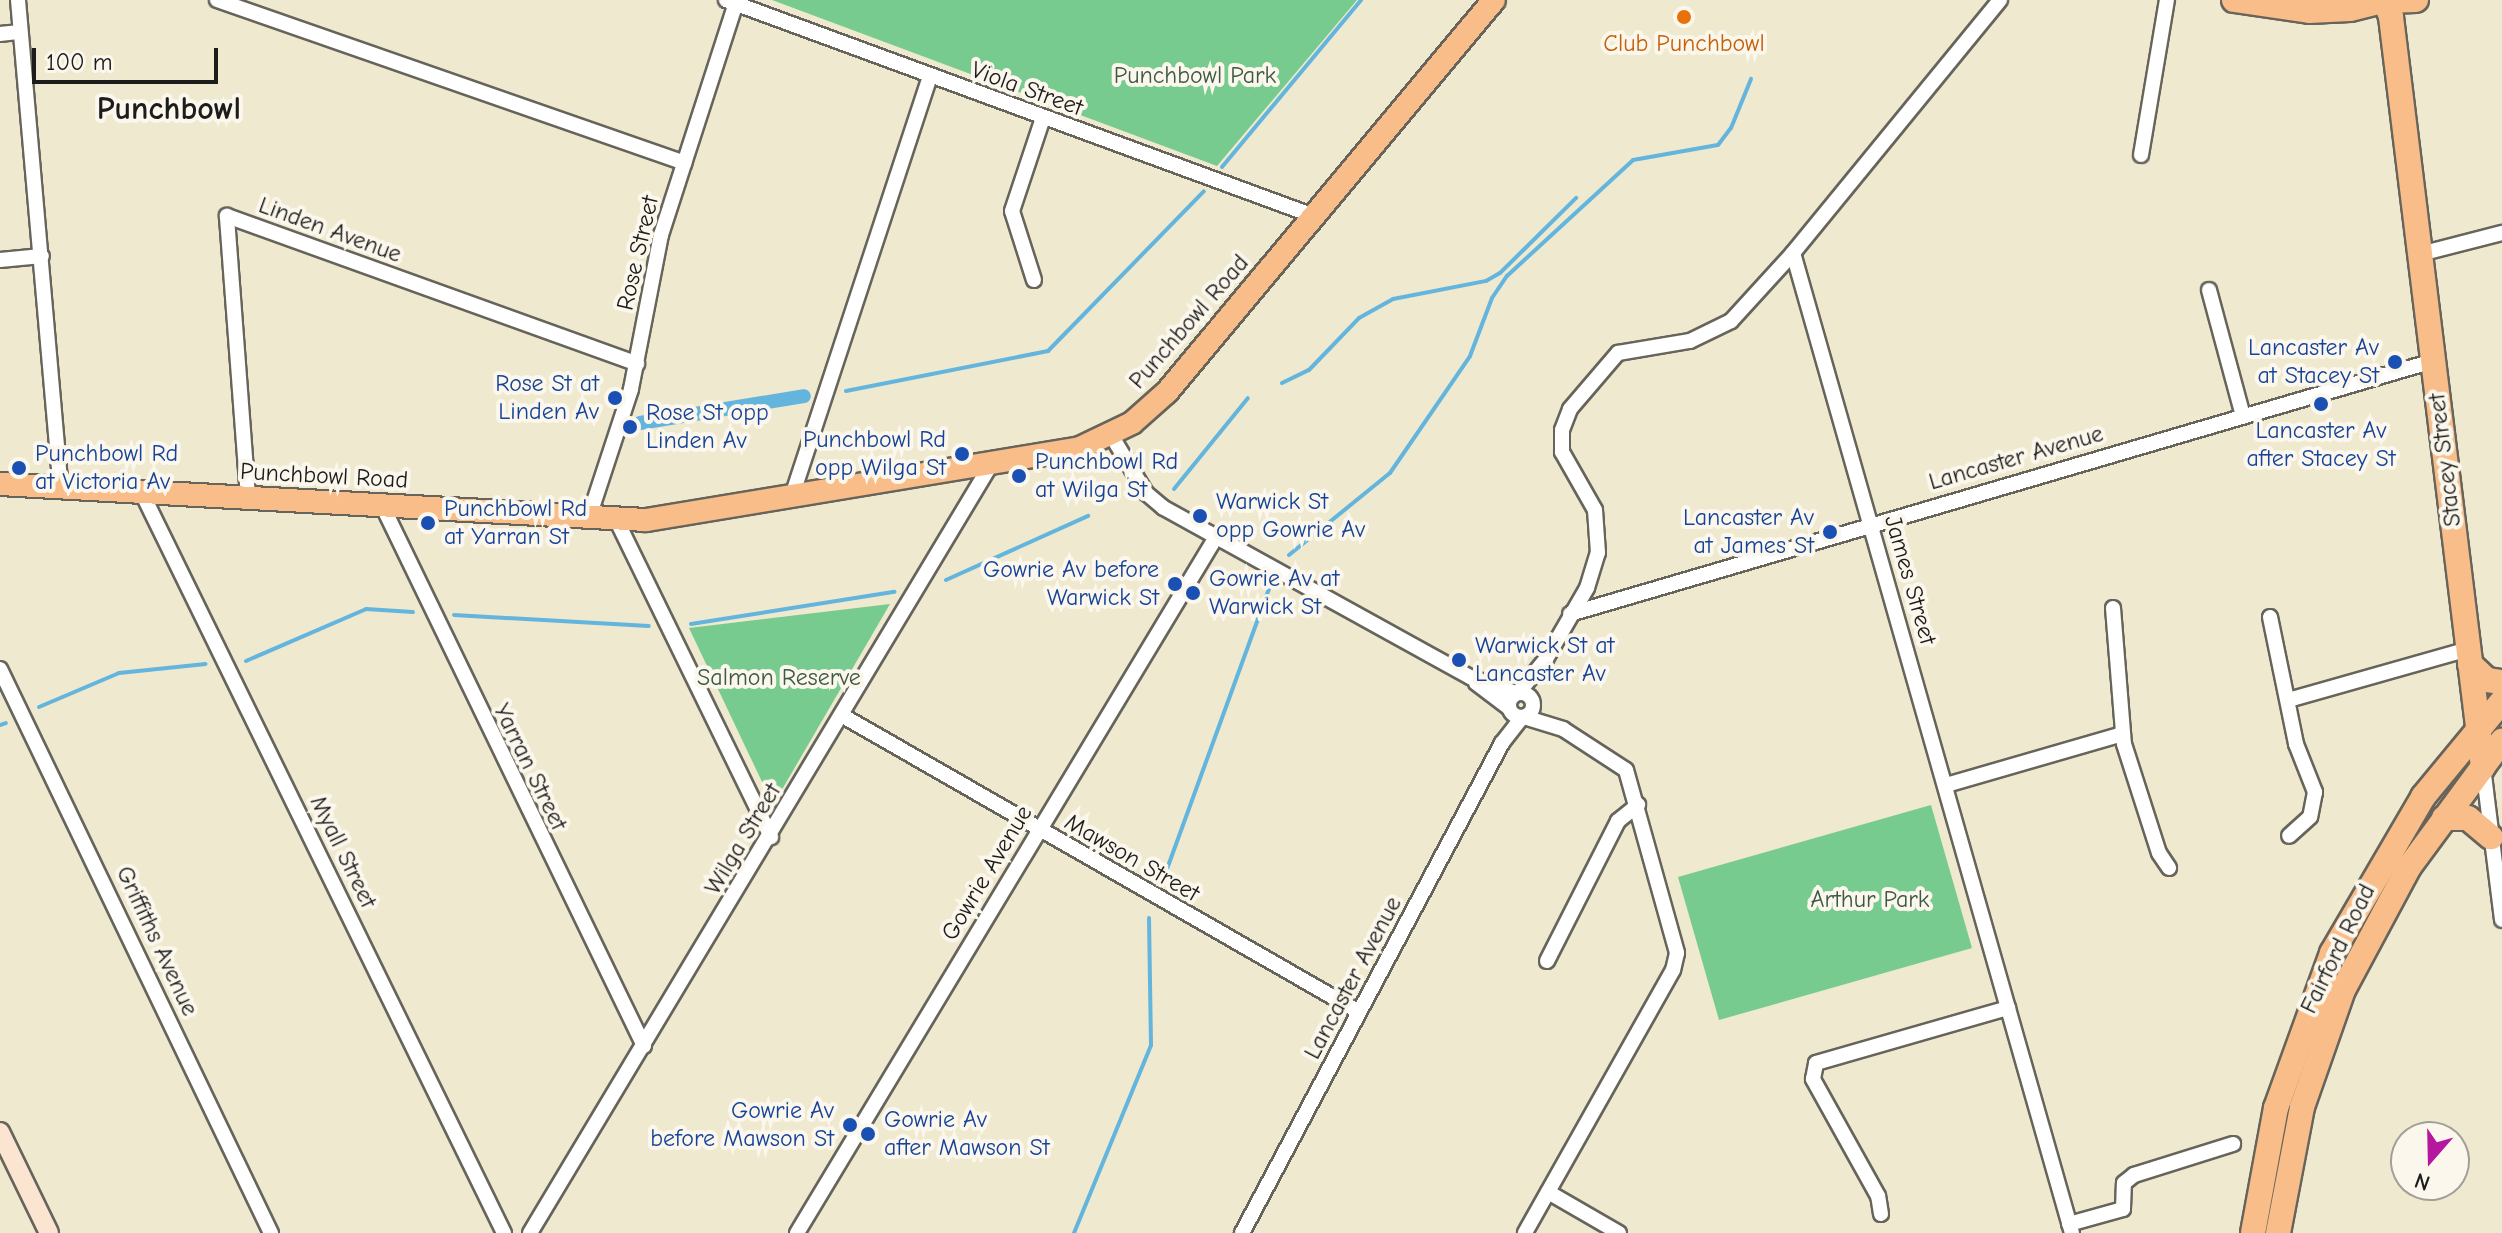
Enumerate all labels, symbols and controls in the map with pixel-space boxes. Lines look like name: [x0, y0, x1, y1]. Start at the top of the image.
marker: Club Punchbowl: [1675, 8, 1693, 26]
place label: Club Punchbowl: [1603, 30, 1765, 58]
scale bar: [36, 32, 222, 82]
text: 100 m: [46, 48, 113, 76]
street label: Viola Street: [967, 56, 1087, 122]
park label: Punchbowl Park: [1114, 62, 1276, 90]
district label: Punchbowl: [97, 90, 241, 128]
street label: Linden Avenue: [255, 191, 405, 269]
street label: Rose Street: [611, 193, 665, 313]
street label: Punchbowl Road: [1123, 249, 1255, 395]
place label: Lancaster Av at Stacey St: [2248, 334, 2379, 390]
marker: Lancaster Av at Stacey St: [2386, 353, 2404, 371]
place label: Rose St at Linden Av: [495, 370, 599, 426]
marker: Rose St at Linden Av: [606, 389, 624, 407]
street label: Stacey Street: [2423, 392, 2467, 528]
marker: Lancaster Av after Stacey St: [2312, 395, 2330, 413]
place label: Rose St opp Linden Av: [646, 399, 769, 455]
place label: Lancaster Av after Stacey St: [2246, 417, 2396, 473]
marker: Rose St opp Linden Av: [621, 418, 639, 436]
street label: Lancaster Avenue: [1926, 419, 2106, 497]
place label: Punchbowl Rd opp Wilga St: [803, 426, 946, 482]
place label: Punchbowl Rd at Victoria Av: [35, 440, 178, 496]
marker: Punchbowl Rd opp Wilga St: [953, 445, 971, 463]
place label: Punchbowl Rd at Wilga St: [1035, 448, 1178, 504]
street label: Punchbowl Road: [239, 457, 409, 495]
marker: Punchbowl Rd at Victoria Av: [10, 459, 28, 477]
marker: Punchbowl Rd at Wilga St: [1010, 467, 1028, 485]
place label: Warwick St opp Gowrie Av: [1216, 488, 1365, 544]
place label: Punchbowl Rd at Yarran St: [444, 495, 587, 551]
place label: Lancaster Av at James St: [1683, 504, 1814, 560]
marker: Warwick St opp Gowrie Av: [1191, 507, 1209, 525]
street label: James Street: [1878, 512, 1942, 648]
marker: Punchbowl Rd at Yarran St: [419, 514, 437, 532]
marker: Lancaster Av at James St: [1821, 523, 1839, 541]
place label: Gowrie Av before Warwick St: [983, 556, 1159, 612]
place label: Gowrie Av at Warwick St: [1209, 565, 1339, 621]
marker: Gowrie Av before Warwick St: [1166, 575, 1184, 593]
marker: Gowrie Av at Warwick St: [1184, 584, 1202, 602]
place label: Warwick St at Lancaster Av: [1475, 632, 1614, 688]
marker: Warwick St at Lancaster Av: [1450, 651, 1468, 669]
park label: Salmon Reserve: [697, 664, 861, 692]
street label: Yarran Street: [487, 699, 573, 835]
street label: Wilga Street: [699, 778, 787, 900]
street label: Myall Street: [303, 791, 383, 913]
street label: Gowrie Avenue: [935, 800, 1039, 946]
street label: Mawson Street: [1059, 808, 1205, 908]
street label: Griffiths Avenue: [110, 862, 204, 1020]
street label: Fairford Road: [2294, 880, 2382, 1018]
park label: Arthur Park: [1811, 886, 1929, 914]
street label: Lancaster Avenue: [1298, 892, 1408, 1064]
place label: Gowrie Av before Mawson St: [650, 1097, 834, 1153]
place label: Gowrie Av after Mawson St: [884, 1106, 1050, 1162]
marker: Gowrie Av before Mawson St: [841, 1116, 859, 1134]
north arrow: [2390, 1121, 2470, 1201]
marker: Gowrie Av after Mawson St: [859, 1125, 877, 1143]
text: N: [2411, 1167, 2434, 1196]

